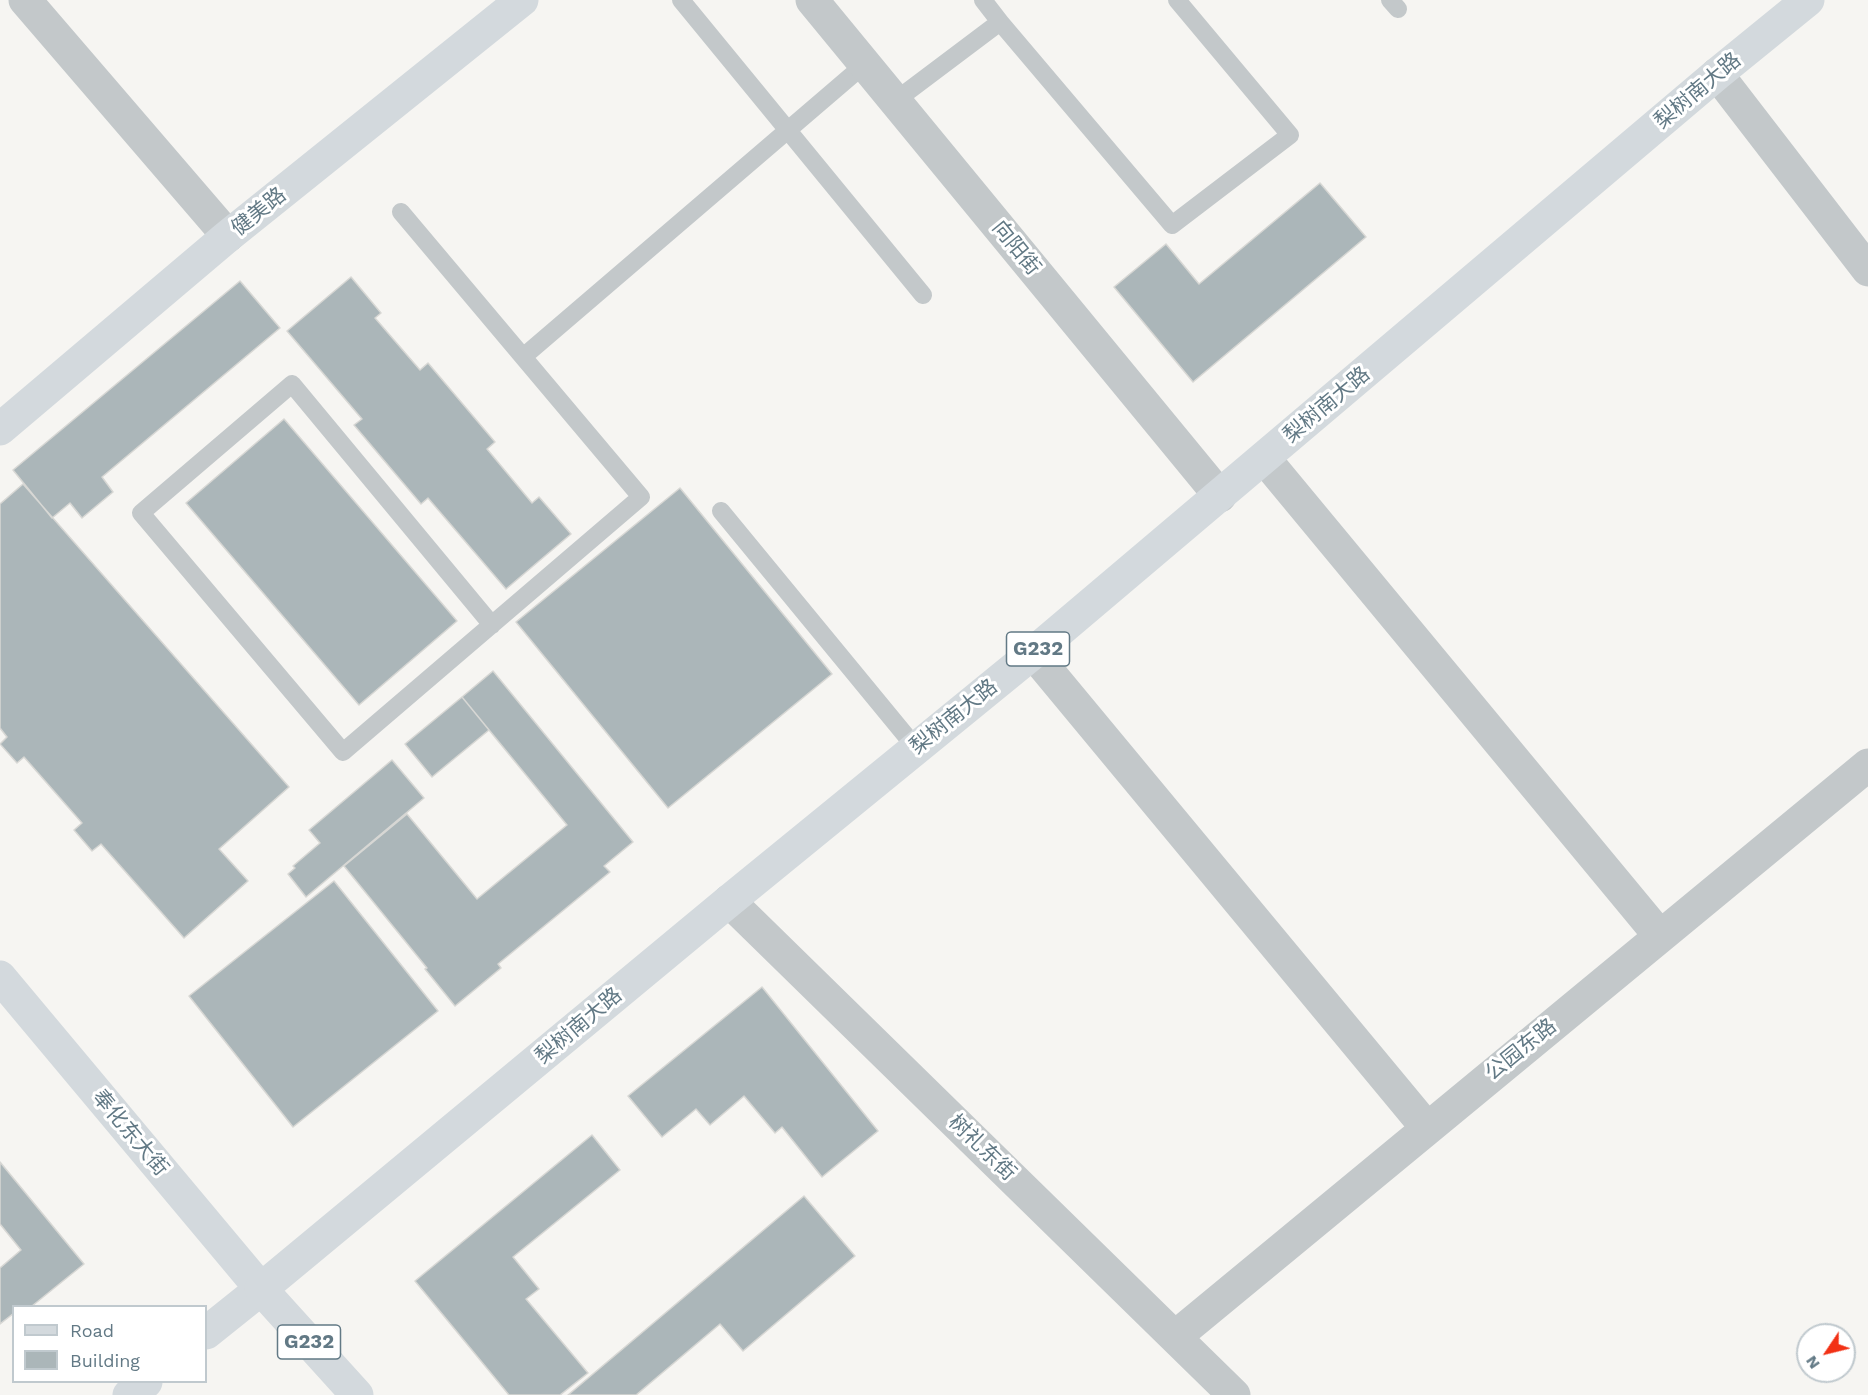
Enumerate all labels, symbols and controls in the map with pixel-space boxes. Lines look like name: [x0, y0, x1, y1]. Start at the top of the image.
street label: 梨树南大路: [1650, 48, 1746, 134]
street label: 健美路: [227, 182, 291, 242]
street label: 向阳街: [986, 216, 1046, 280]
street label: 梨树南大路: [1279, 362, 1375, 448]
road number: G232: [1006, 632, 1070, 666]
street label: 梨树南大路: [905, 674, 1003, 760]
street label: 梨树南大路: [531, 983, 627, 1069]
street label: 公园东路: [1480, 1014, 1562, 1086]
street label: 奉化东大街: [87, 1085, 173, 1181]
street label: 树礼东街: [943, 1110, 1021, 1186]
legend: [12, 1305, 207, 1383]
text: Road: [70, 1320, 114, 1341]
north arrow: [1796, 1323, 1856, 1383]
road number: G232: [278, 1325, 340, 1359]
text: Building: [70, 1350, 140, 1371]
text: N: [1801, 1352, 1824, 1373]

